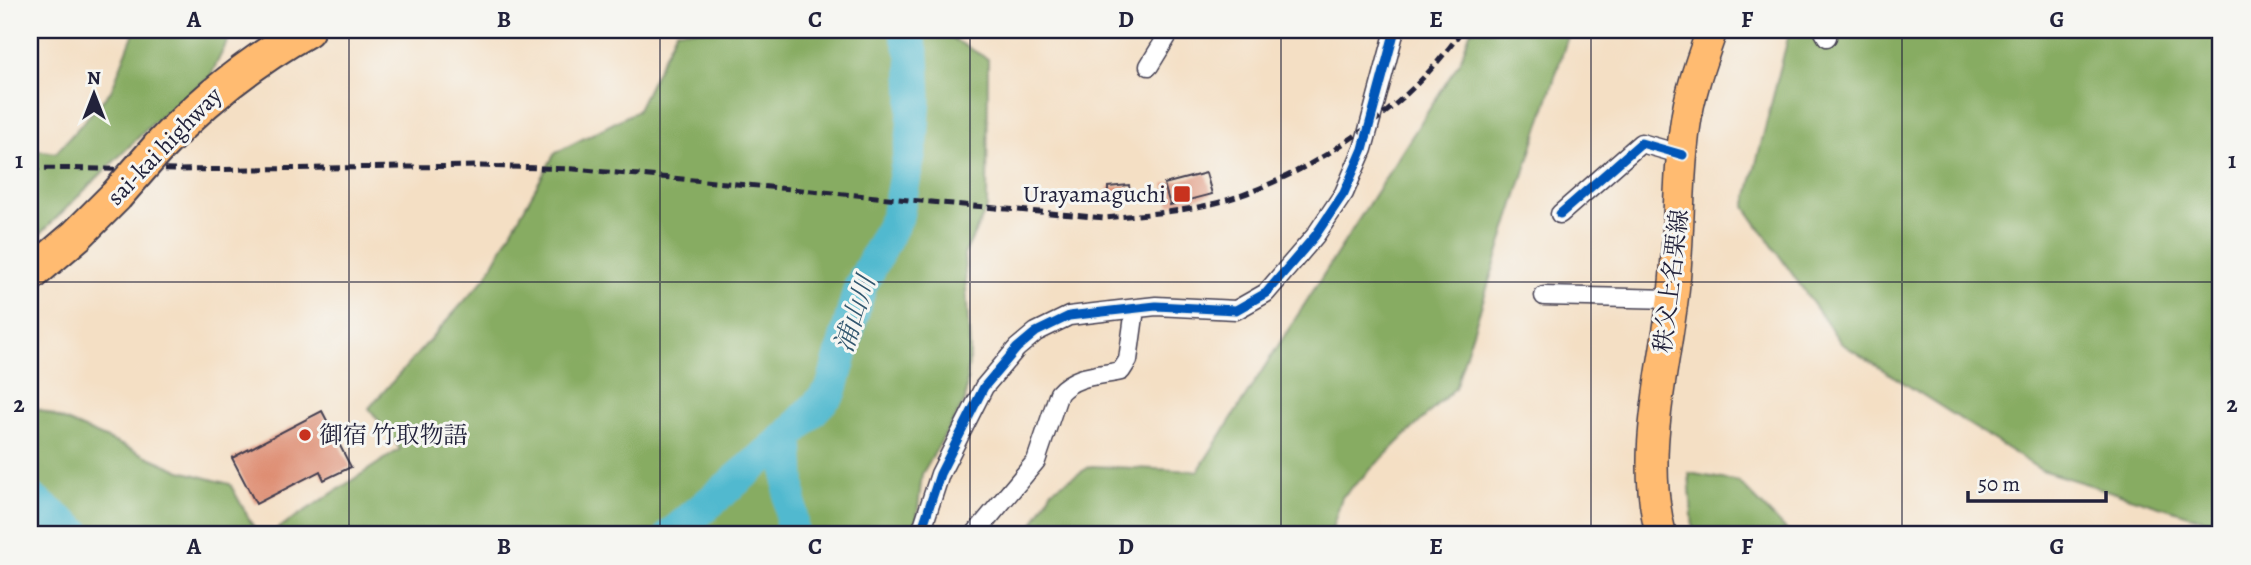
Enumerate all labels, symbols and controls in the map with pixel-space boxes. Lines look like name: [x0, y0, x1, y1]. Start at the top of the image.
text: A: [186, 4, 202, 35]
text: B: [497, 4, 511, 35]
text: C: [808, 4, 822, 35]
text: D: [1118, 4, 1134, 35]
text: E: [1429, 4, 1443, 35]
text: F: [1741, 4, 1754, 35]
text: G: [2049, 4, 2065, 35]
north arrow: [60, 60, 130, 130]
text: N: [87, 65, 101, 91]
street label: sai-kai highway: [99, 80, 229, 212]
text: 1: [15, 145, 23, 176]
text: 1: [2228, 145, 2236, 176]
place label: Urayamaguchi: [1023, 178, 1166, 210]
marker: Urayamaguchi: [1172, 184, 1192, 204]
street label: 秩父上名栗線: [1646, 208, 1696, 354]
water label: 浦山川: [826, 269, 885, 357]
text: 2: [13, 389, 25, 420]
text: 2: [2226, 389, 2238, 420]
place label: 御宿 竹取物語: [319, 419, 468, 451]
marker: 御宿 竹取物語: [297, 427, 313, 443]
scale bar: [1968, 460, 2106, 504]
text: 50 m: [1978, 470, 2020, 498]
text: A: [186, 531, 202, 562]
text: B: [497, 531, 511, 562]
text: C: [808, 531, 822, 562]
text: D: [1118, 531, 1134, 562]
text: E: [1429, 531, 1443, 562]
text: F: [1741, 531, 1754, 562]
text: G: [2049, 531, 2065, 562]

